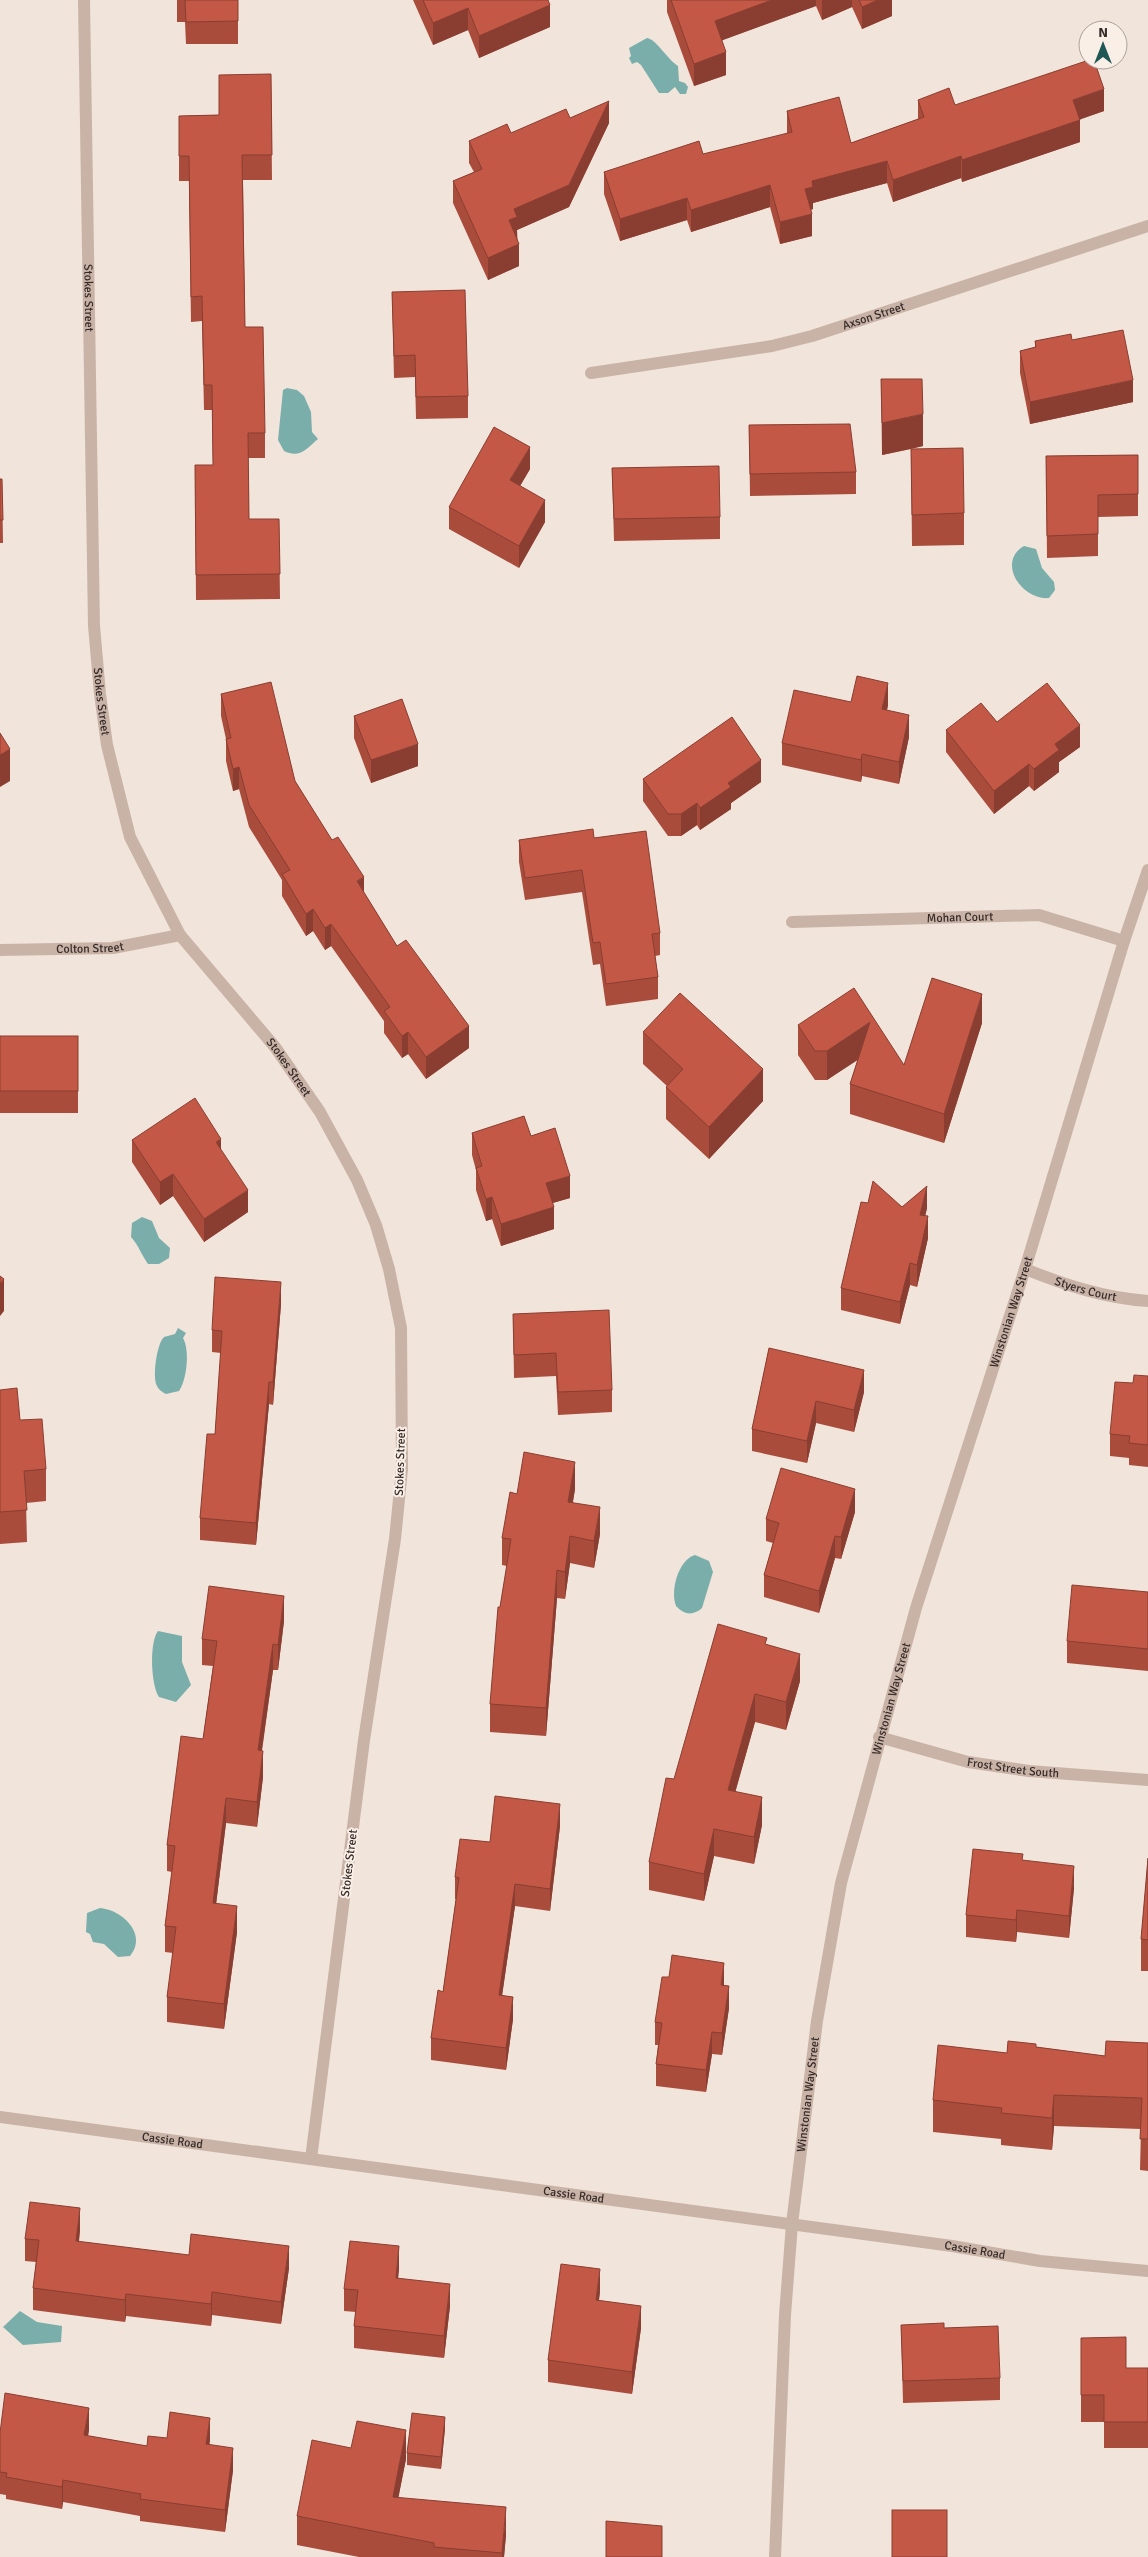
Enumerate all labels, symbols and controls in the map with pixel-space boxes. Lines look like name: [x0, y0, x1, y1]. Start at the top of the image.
north arrow: [1078, 20, 1128, 70]
text: N: [1098, 24, 1108, 41]
street label: Stokes Street: [80, 264, 96, 332]
street label: Axson Street: [841, 299, 907, 334]
street label: Stokes Street: [90, 667, 113, 736]
street label: Mohan Court: [926, 909, 993, 926]
street label: Colton Street: [56, 939, 125, 957]
street label: Stokes Street: [263, 1035, 314, 1100]
street label: Winstonian Way Street: [987, 1255, 1036, 1370]
street label: Styers Court: [1052, 1274, 1118, 1305]
street label: Stokes Street: [392, 1428, 409, 1496]
street label: Winstonian Way Street: [869, 1641, 914, 1757]
street label: Frost Street South: [966, 1755, 1060, 1781]
street label: Stokes Street: [338, 1828, 361, 1898]
street label: Winstonian Way Street: [794, 2036, 823, 2153]
street label: Cassie Road: [141, 2129, 204, 2152]
street label: Cassie Road: [542, 2184, 605, 2207]
street label: Cassie Road: [944, 2238, 1006, 2263]

